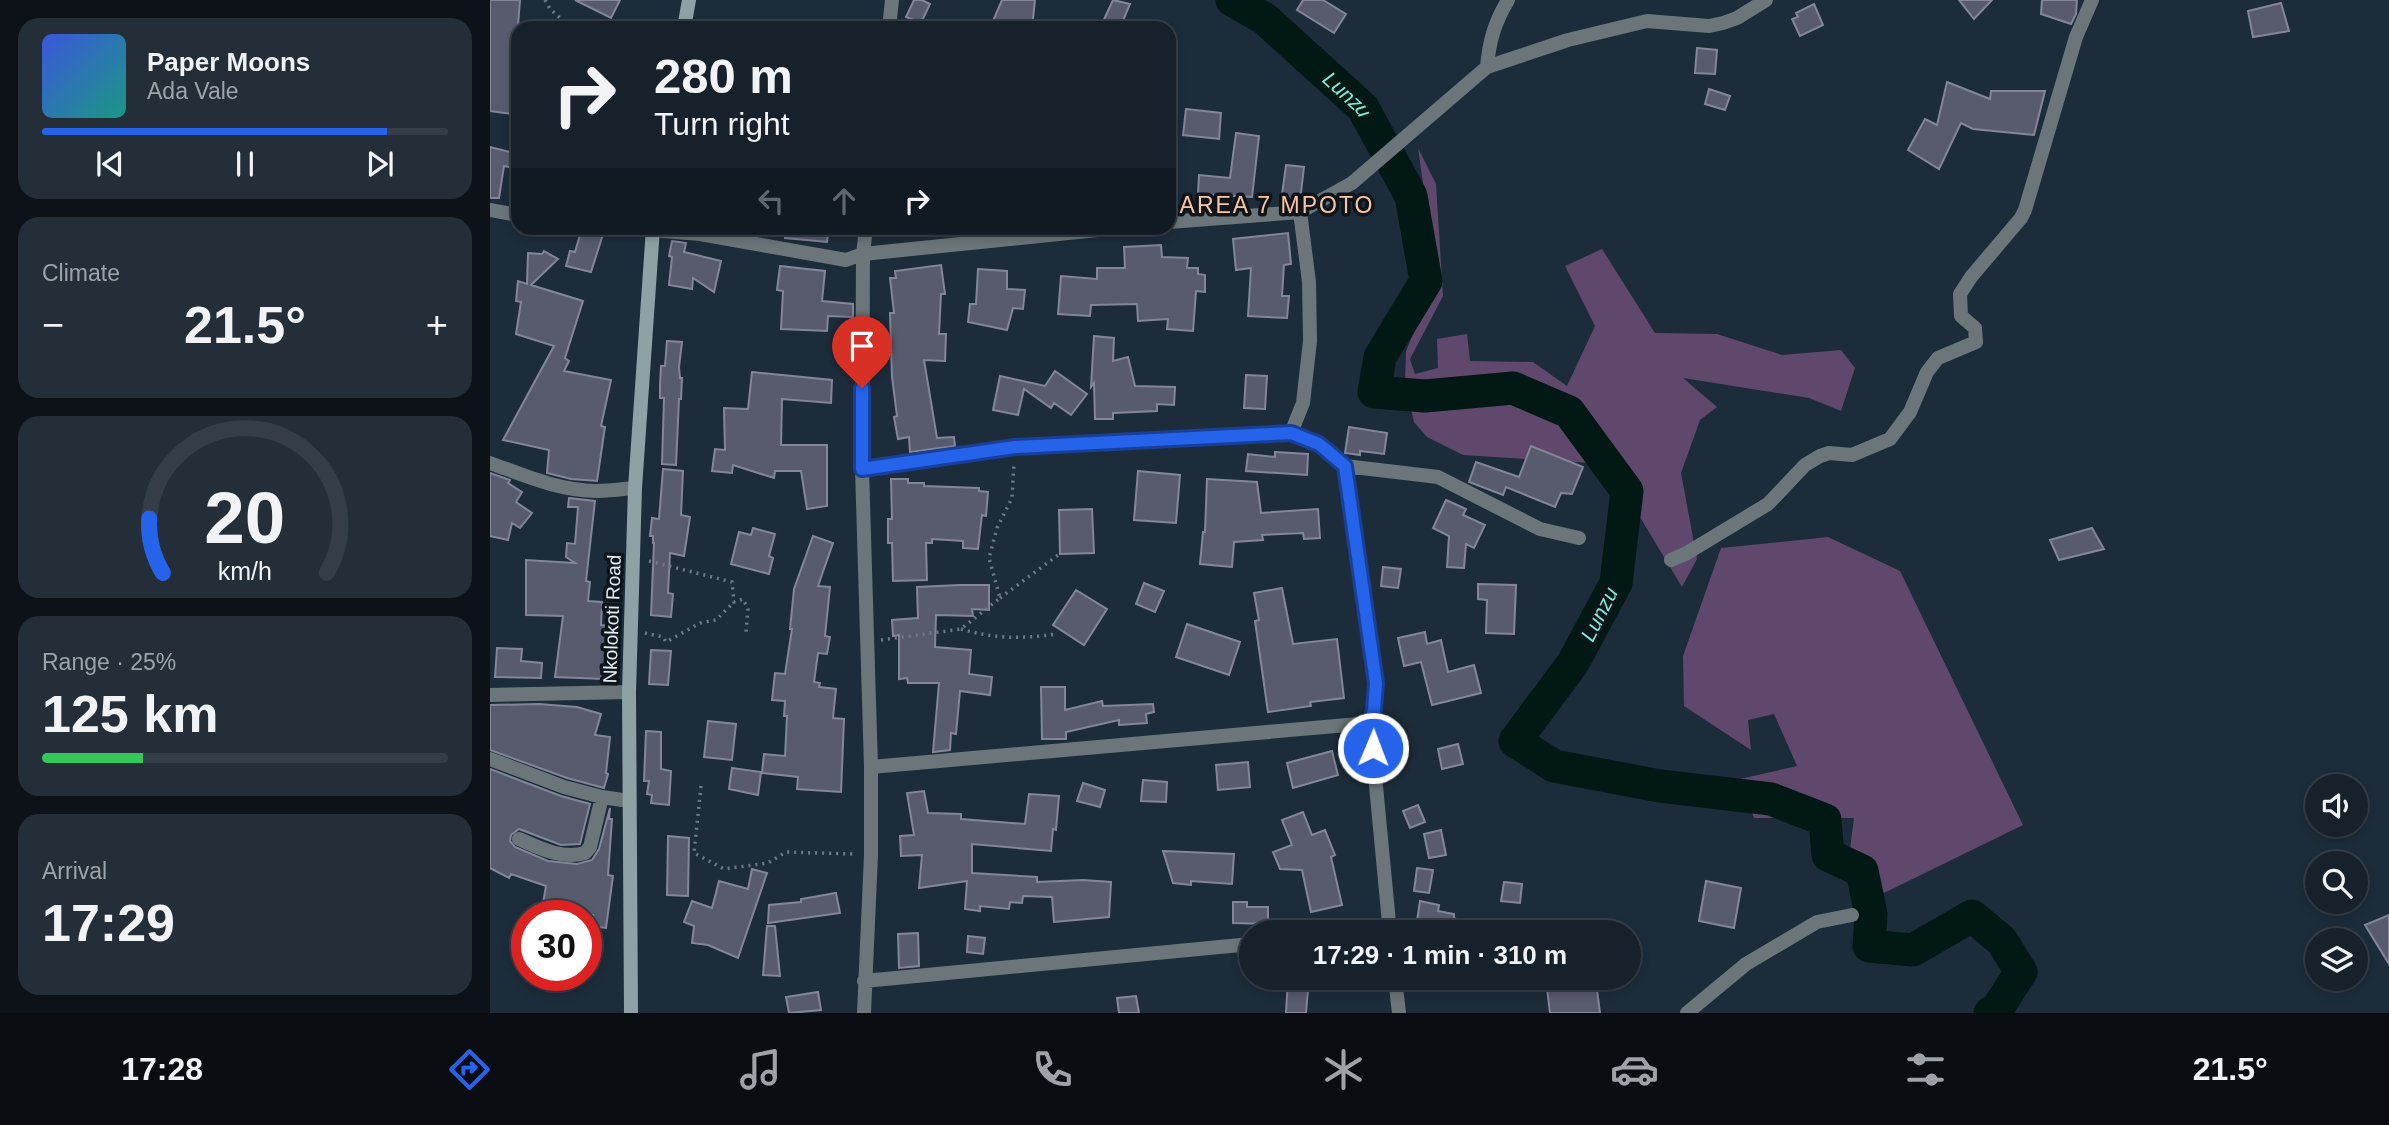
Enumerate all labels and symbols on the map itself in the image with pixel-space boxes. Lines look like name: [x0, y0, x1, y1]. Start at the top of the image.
water label: Lunzu: [1319, 66, 1377, 121]
district label: AREA 7 MPOTO: [1180, 192, 1374, 218]
pin: [832, 316, 892, 388]
street label: Nkolokoti Road: [599, 554, 625, 684]
water label: Lunzu: [1576, 583, 1622, 645]
position arrow: [1336, 711, 1410, 785]
speed limit sign: 30: [511, 900, 602, 991]

